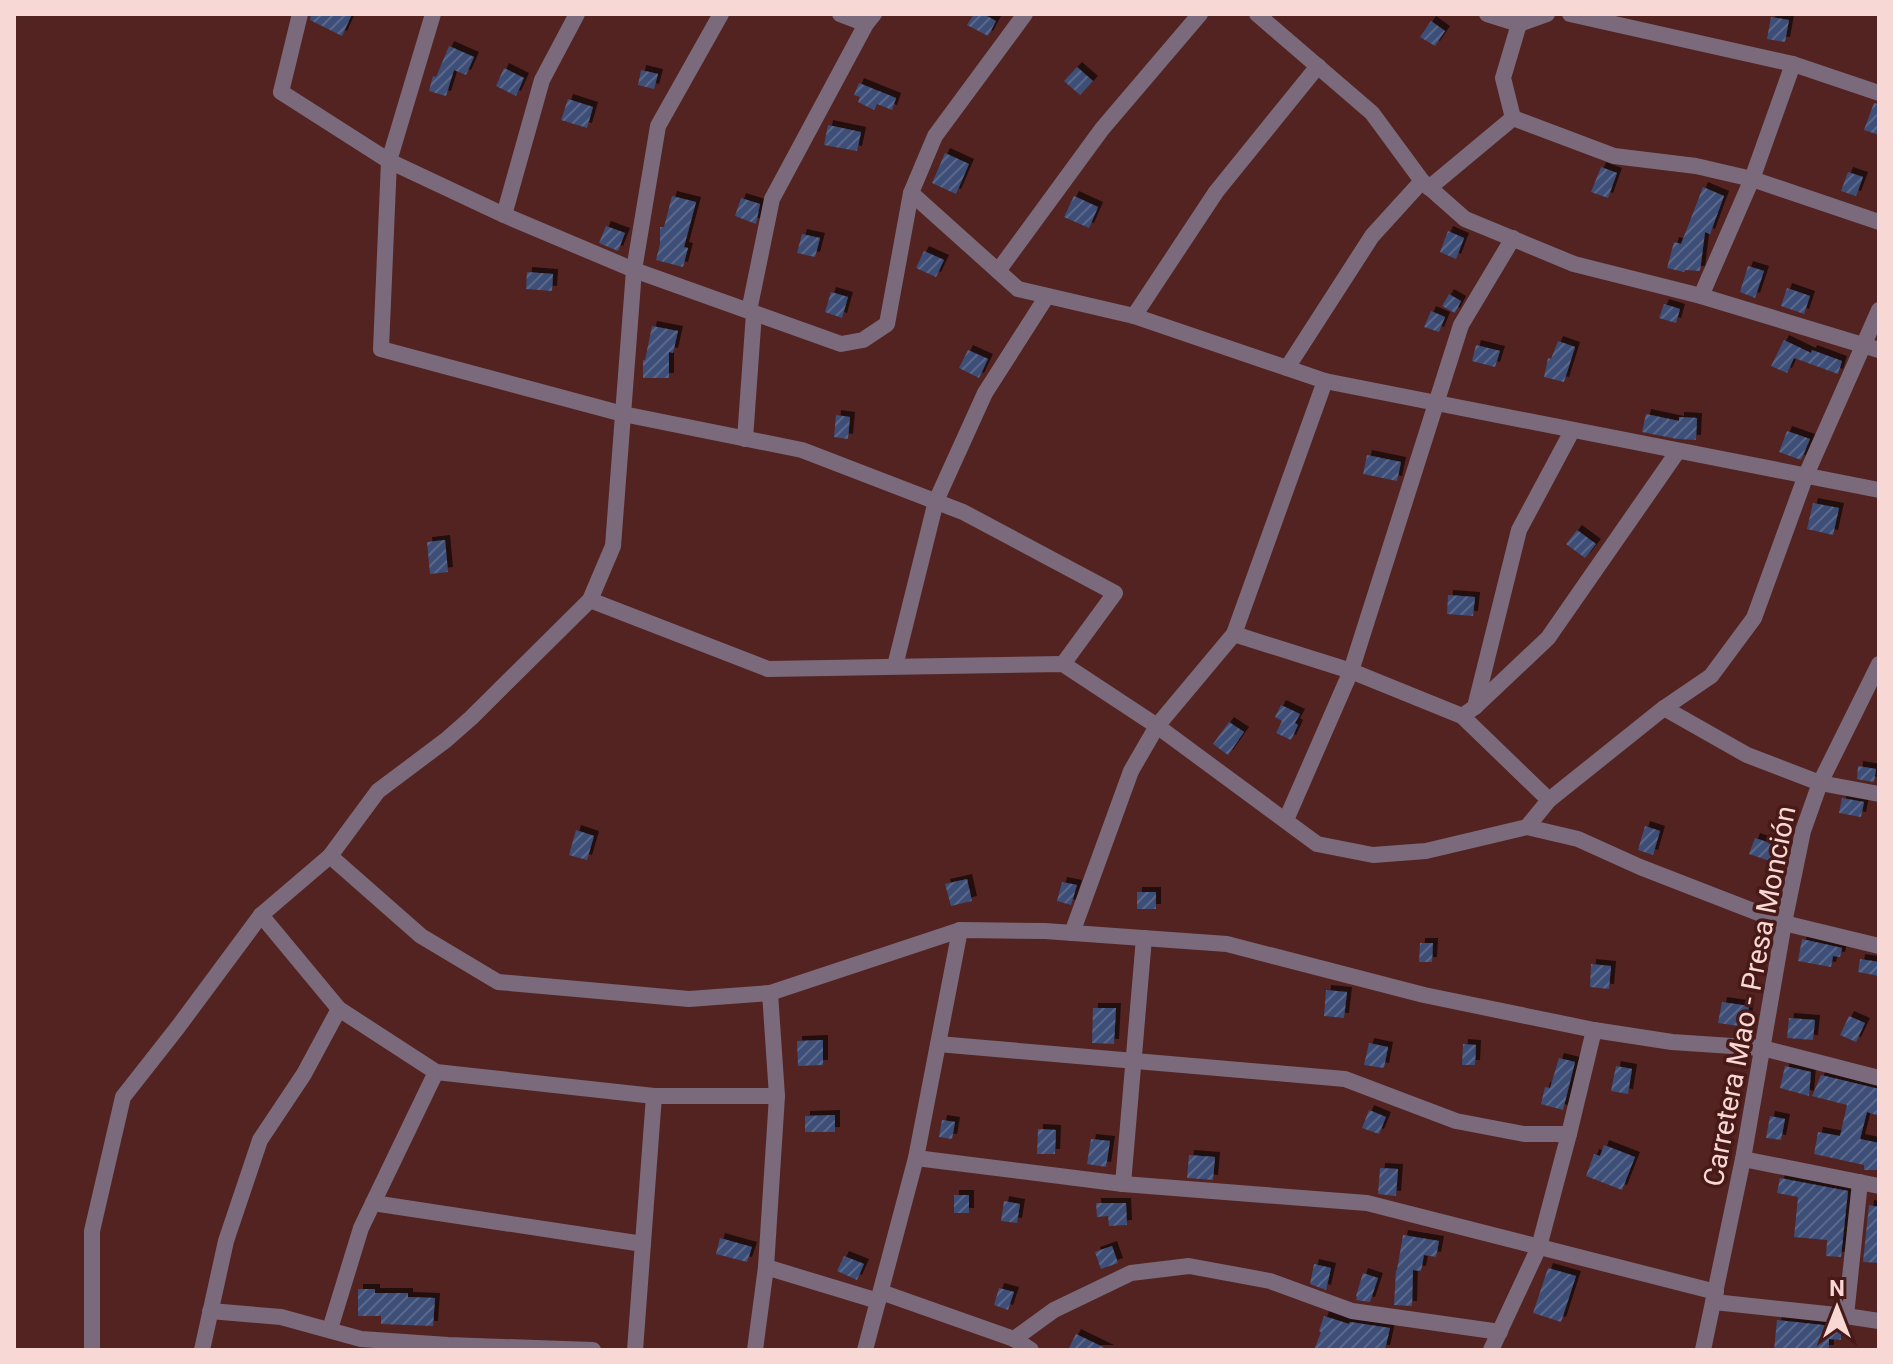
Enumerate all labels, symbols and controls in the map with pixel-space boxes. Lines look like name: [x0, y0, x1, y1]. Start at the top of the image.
street label: Carretera Mao - Presa Monción: [1696, 803, 1803, 1189]
north arrow: [1797, 1268, 1877, 1348]
text: N: [1829, 1276, 1845, 1301]

